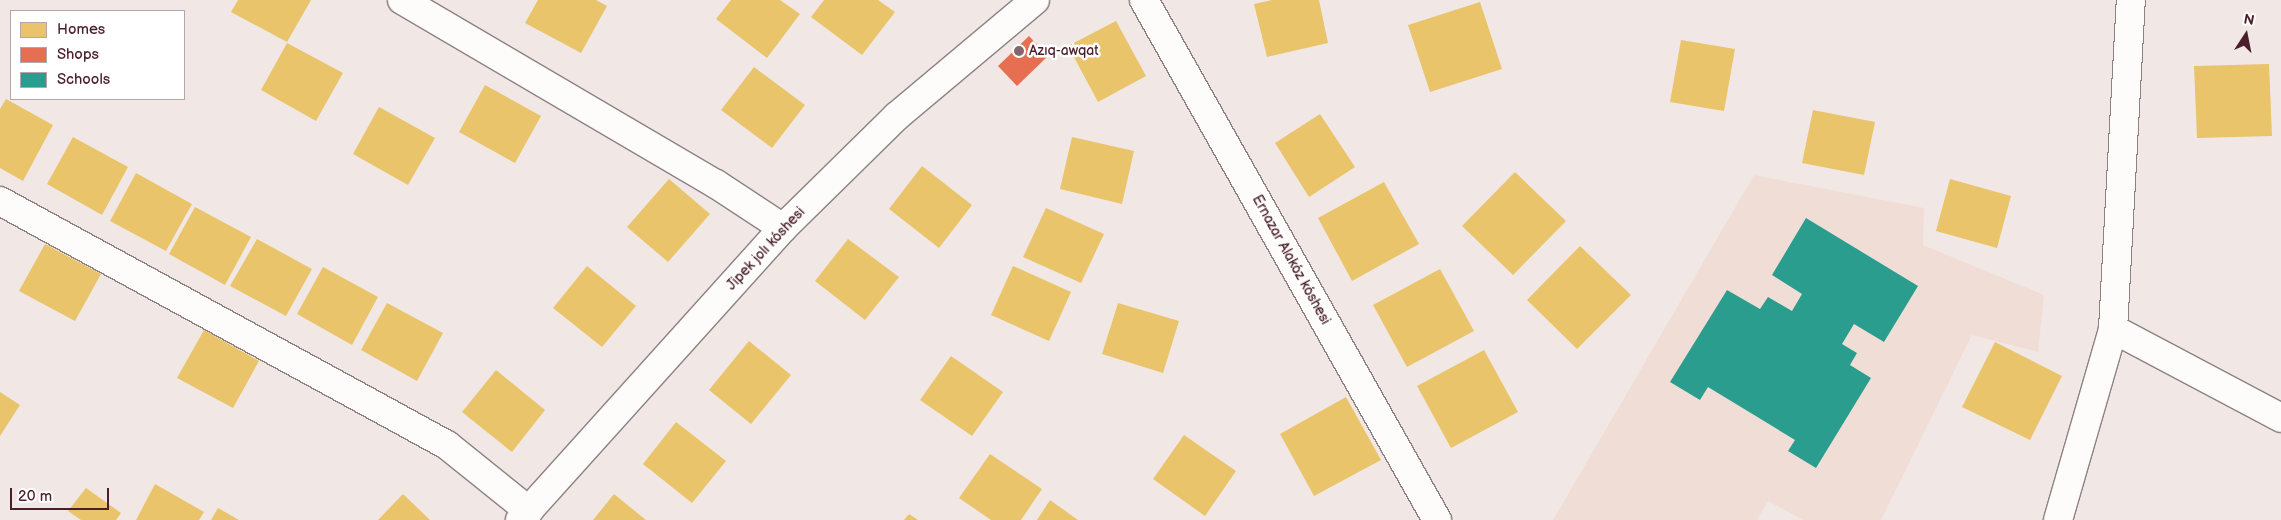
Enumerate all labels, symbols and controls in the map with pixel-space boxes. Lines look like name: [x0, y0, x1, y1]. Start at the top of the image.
legend: [10, 10, 185, 100]
north arrow: [2221, 10, 2271, 60]
text: N: [2242, 10, 2256, 29]
text: Homes: [57, 20, 105, 39]
place label: Azıq-awqat: [1029, 43, 1098, 59]
text: Shops: [57, 45, 99, 64]
marker: Azıq-awqat: [1013, 45, 1025, 57]
text: Schools: [57, 70, 110, 89]
street label: Ernazar Alakóz kóshesi: [1248, 192, 1334, 328]
street label: Jipek jolı kóshesi: [723, 204, 809, 294]
scale bar: [12, 478, 111, 510]
text: 20 m: [18, 487, 52, 506]

